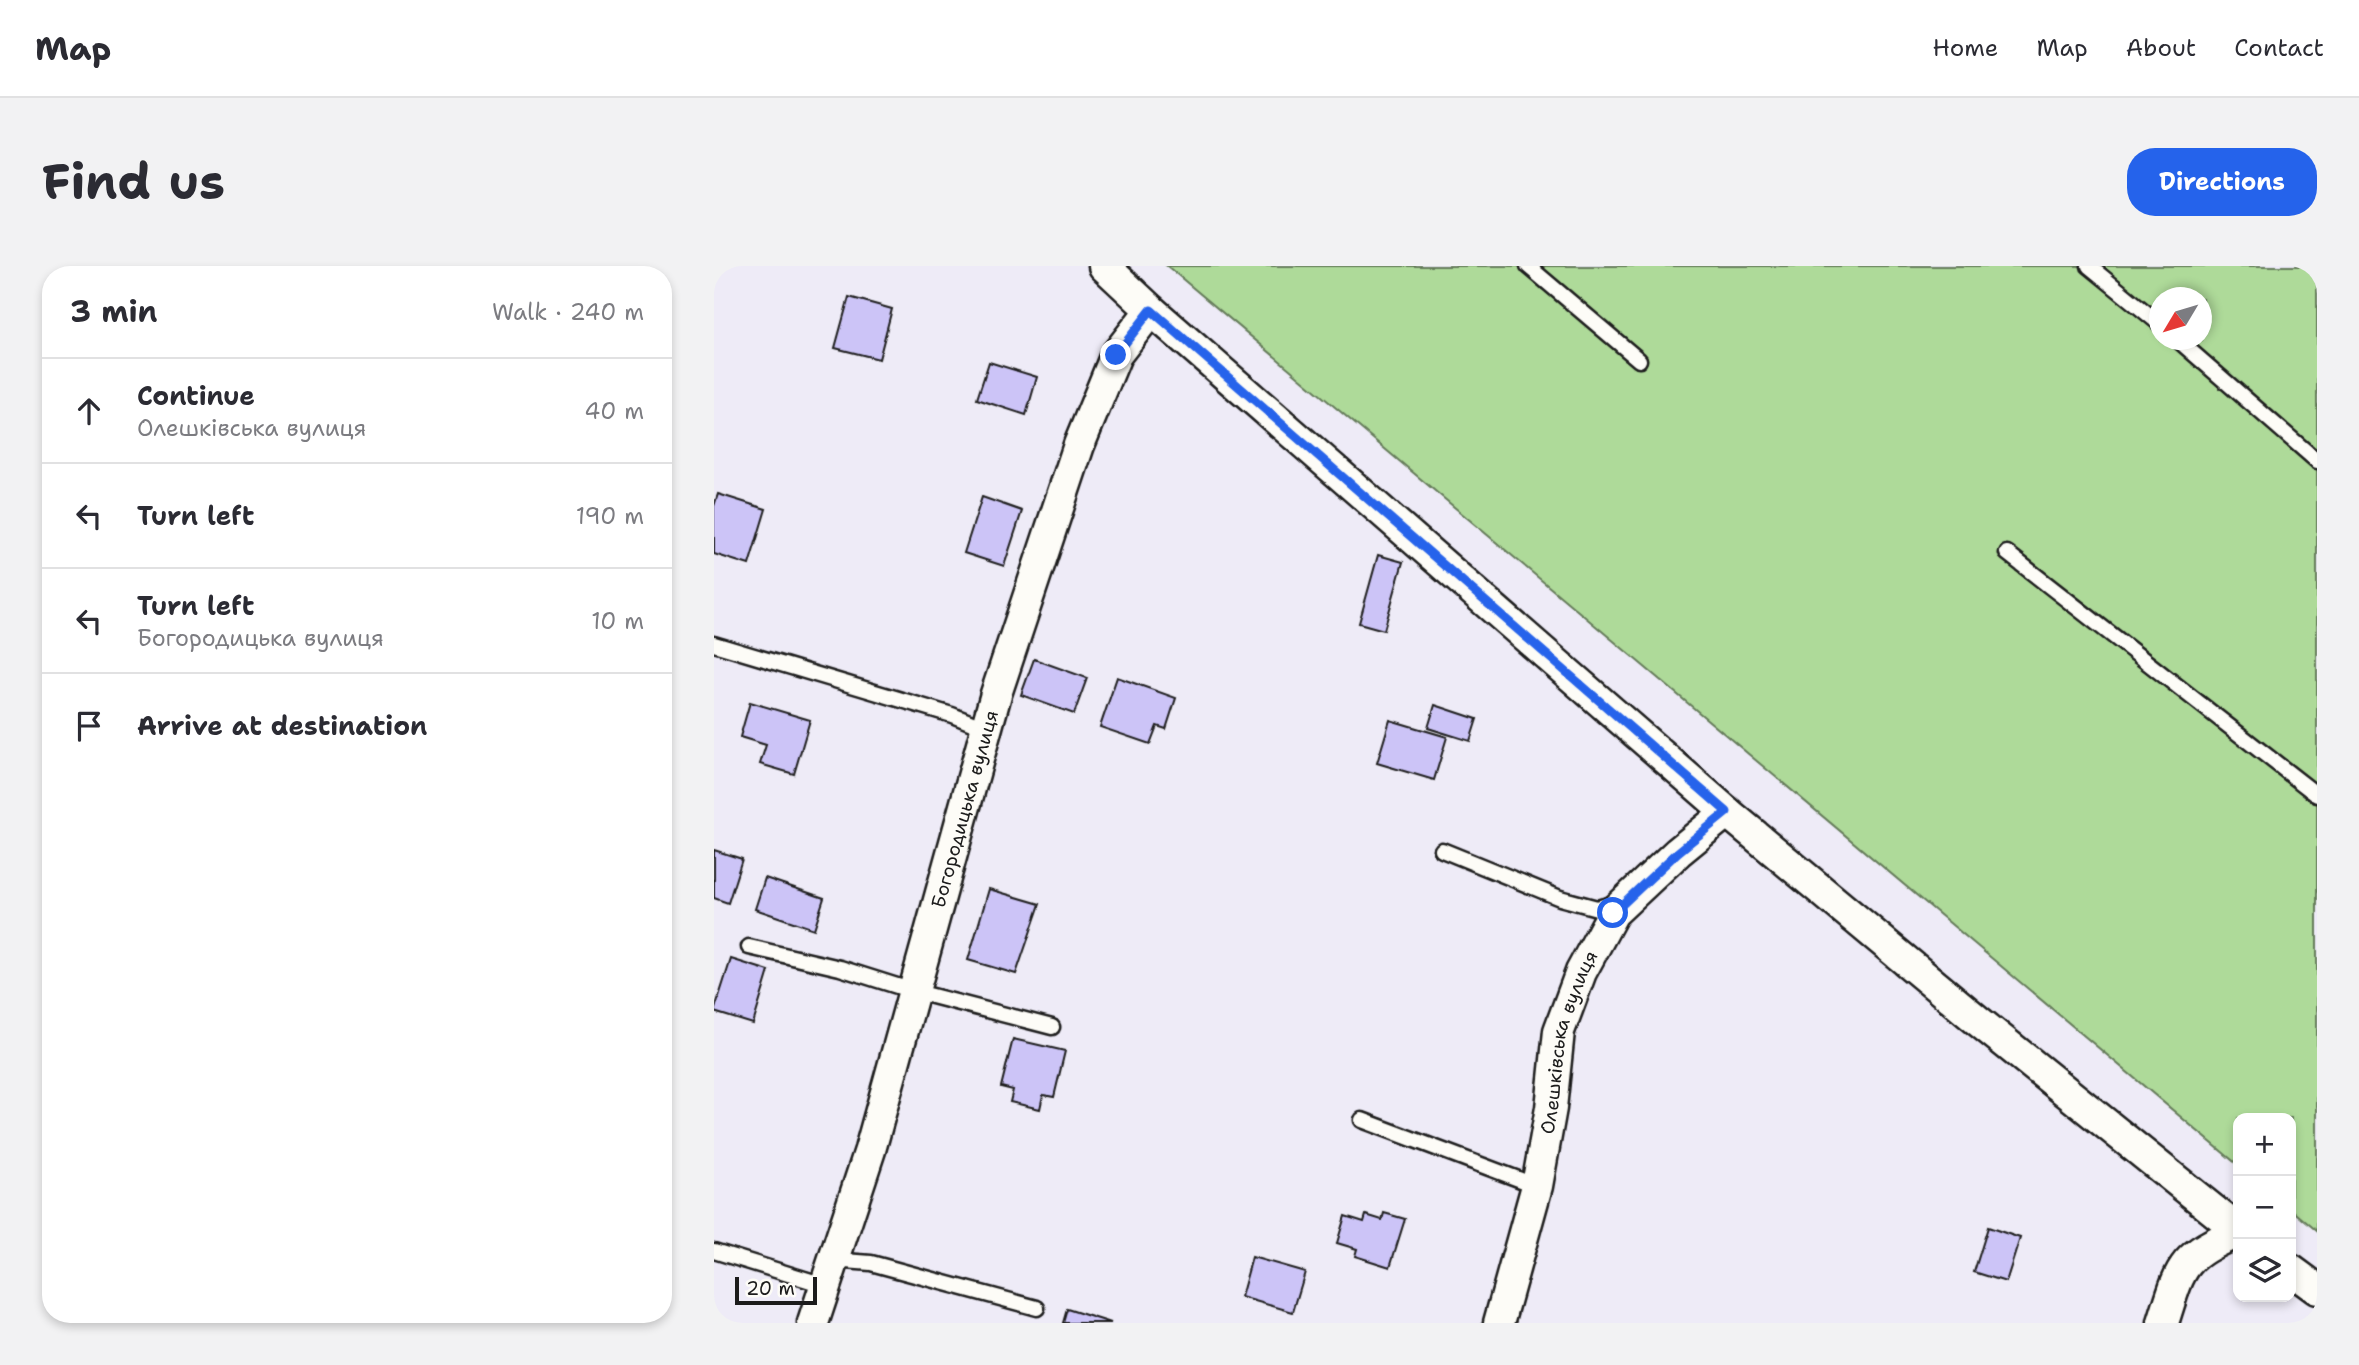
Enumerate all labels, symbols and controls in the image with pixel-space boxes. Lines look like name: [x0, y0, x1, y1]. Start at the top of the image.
text: Map: [35, 26, 111, 71]
text: Home: [1932, 32, 1998, 64]
text: Map: [2036, 32, 2088, 64]
text: About: [2126, 32, 2196, 64]
text: Contact: [2234, 32, 2324, 64]
button: Directions: [2127, 148, 2317, 216]
text: Find us: [42, 149, 225, 215]
north arrow: [2149, 287, 2212, 350]
text: 3 min: [70, 291, 157, 332]
text: Walk · 240 m: [492, 297, 644, 327]
route end: [1100, 339, 1131, 370]
text: Continue: [137, 378, 255, 413]
icon: ahead: [70, 392, 108, 430]
text: 40 m: [584, 396, 644, 426]
text: Олешківська вулиця: [137, 413, 366, 443]
icon: left: [70, 497, 108, 535]
text: Turn left: [137, 498, 254, 533]
text: 190 m: [576, 501, 644, 531]
text: Turn left: [137, 588, 254, 623]
icon: left: [70, 602, 108, 640]
text: 10 m: [591, 606, 644, 636]
text: Богородицька вулиця: [137, 623, 384, 653]
icon: arrive: [70, 707, 108, 745]
street label: Богородицька вулиця: [925, 707, 1003, 911]
text: Arrive at destination: [137, 708, 427, 743]
route start: [1597, 897, 1628, 928]
street label: Олешківська вулиця: [1534, 946, 1603, 1136]
map controls: [2233, 1113, 2296, 1302]
button: +: [2233, 1113, 2296, 1176]
button: −: [2233, 1176, 2296, 1239]
button: layers: [2233, 1239, 2296, 1302]
scale bar: [735, 1274, 817, 1306]
text: 20 m: [746, 1276, 795, 1301]

